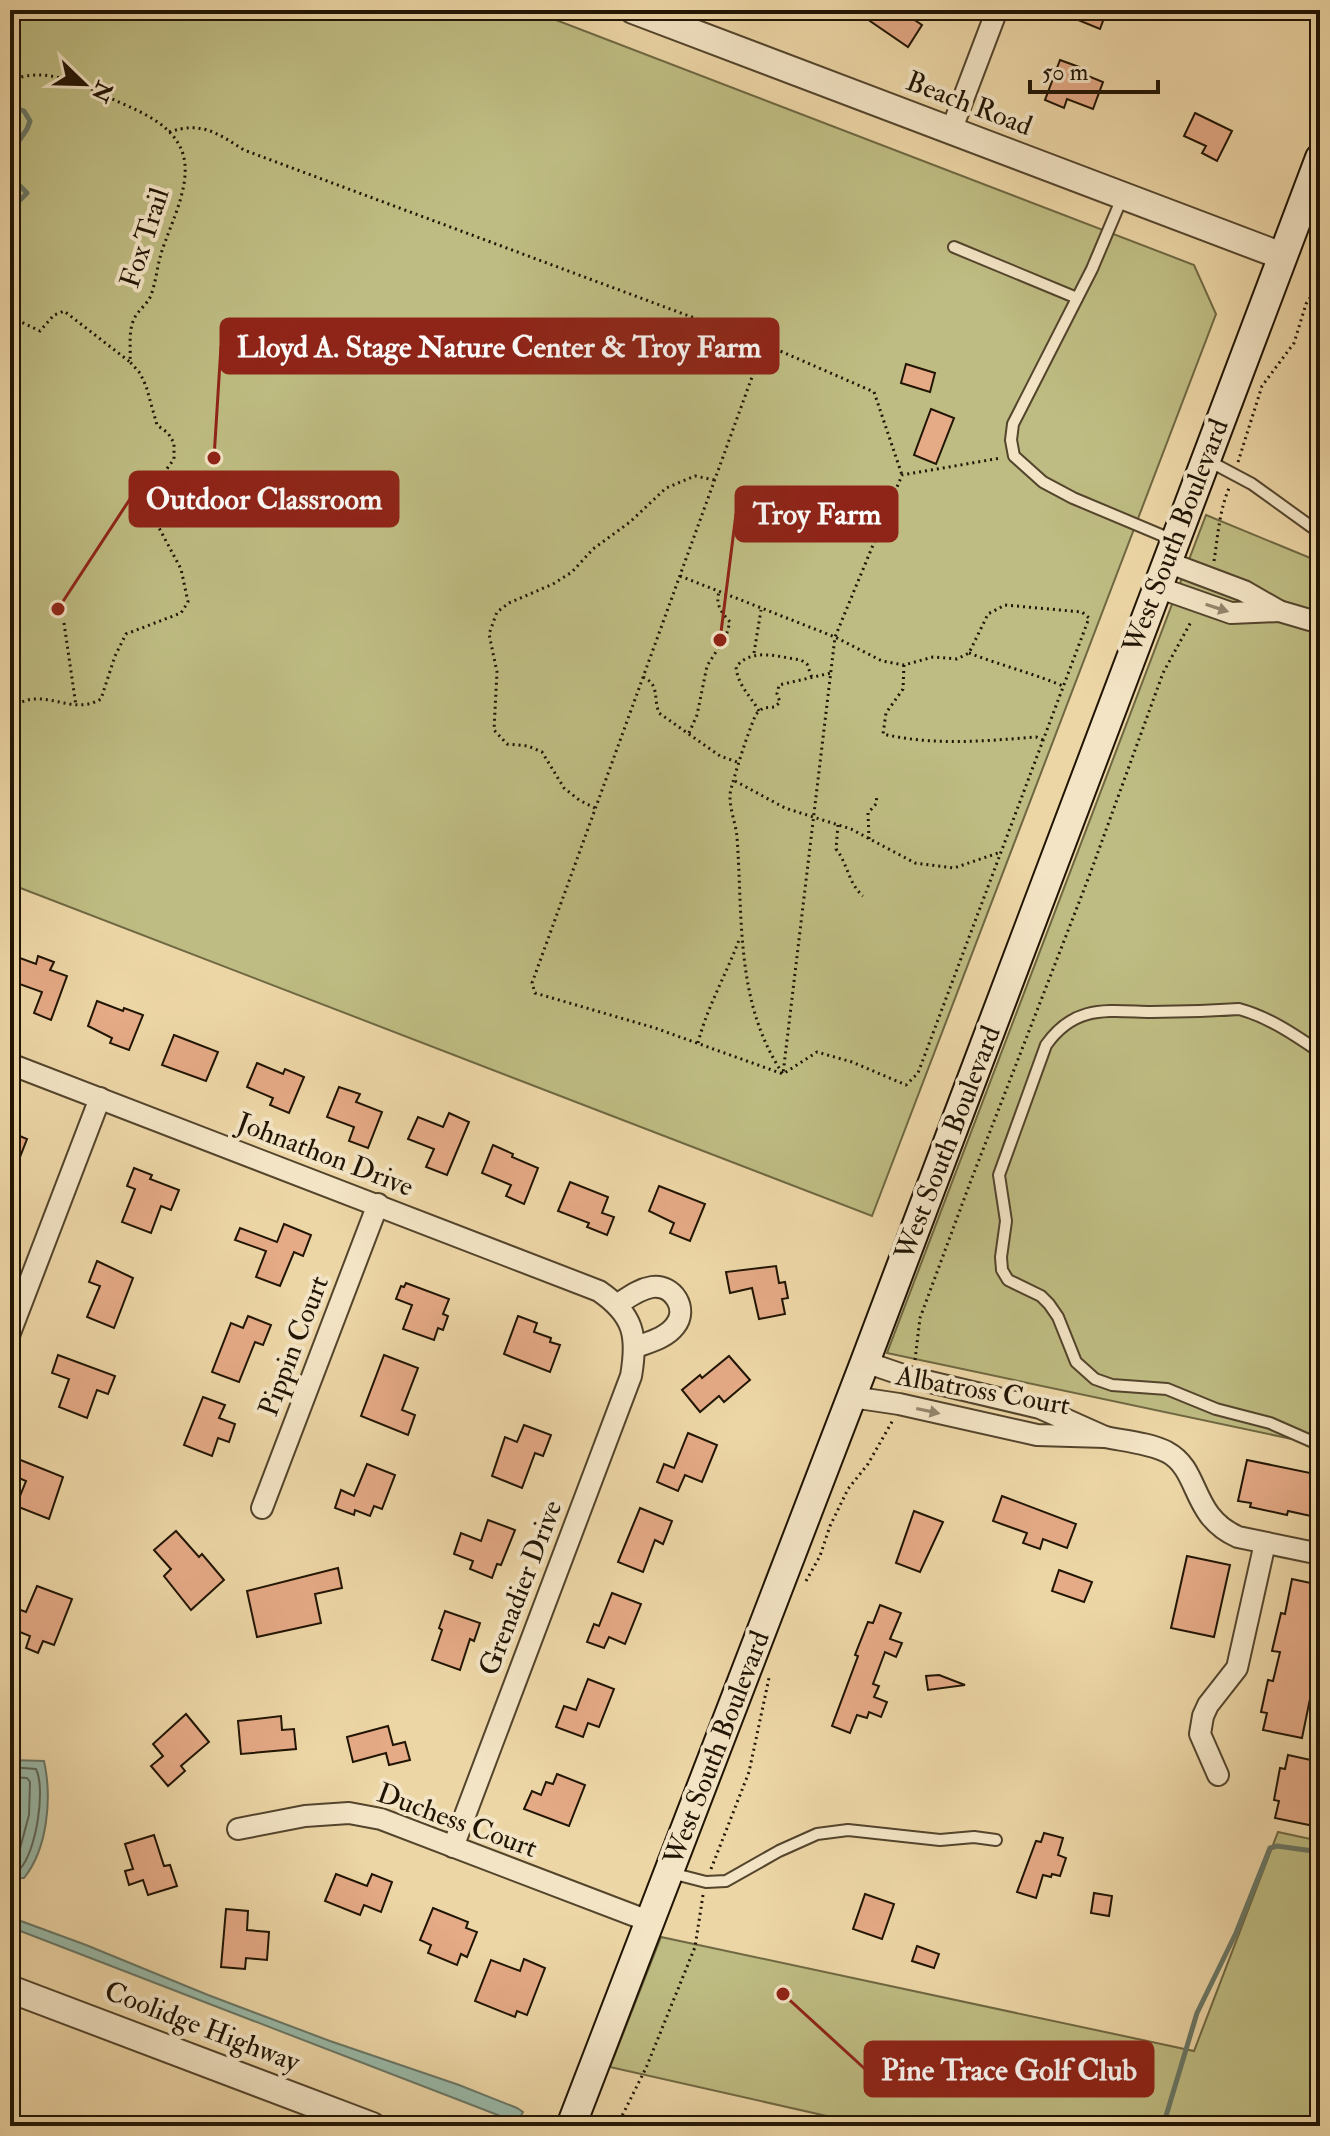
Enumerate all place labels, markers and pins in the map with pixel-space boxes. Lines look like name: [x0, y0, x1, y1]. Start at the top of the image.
callout: Lloyd A. Stage Nature Center & Troy Farm: [221, 319, 778, 373]
callout: Outdoor Classroom: [130, 472, 398, 526]
callout: Troy Farm: [736, 487, 897, 541]
callout: Pine Trace Golf Club: [865, 2042, 1153, 2096]

